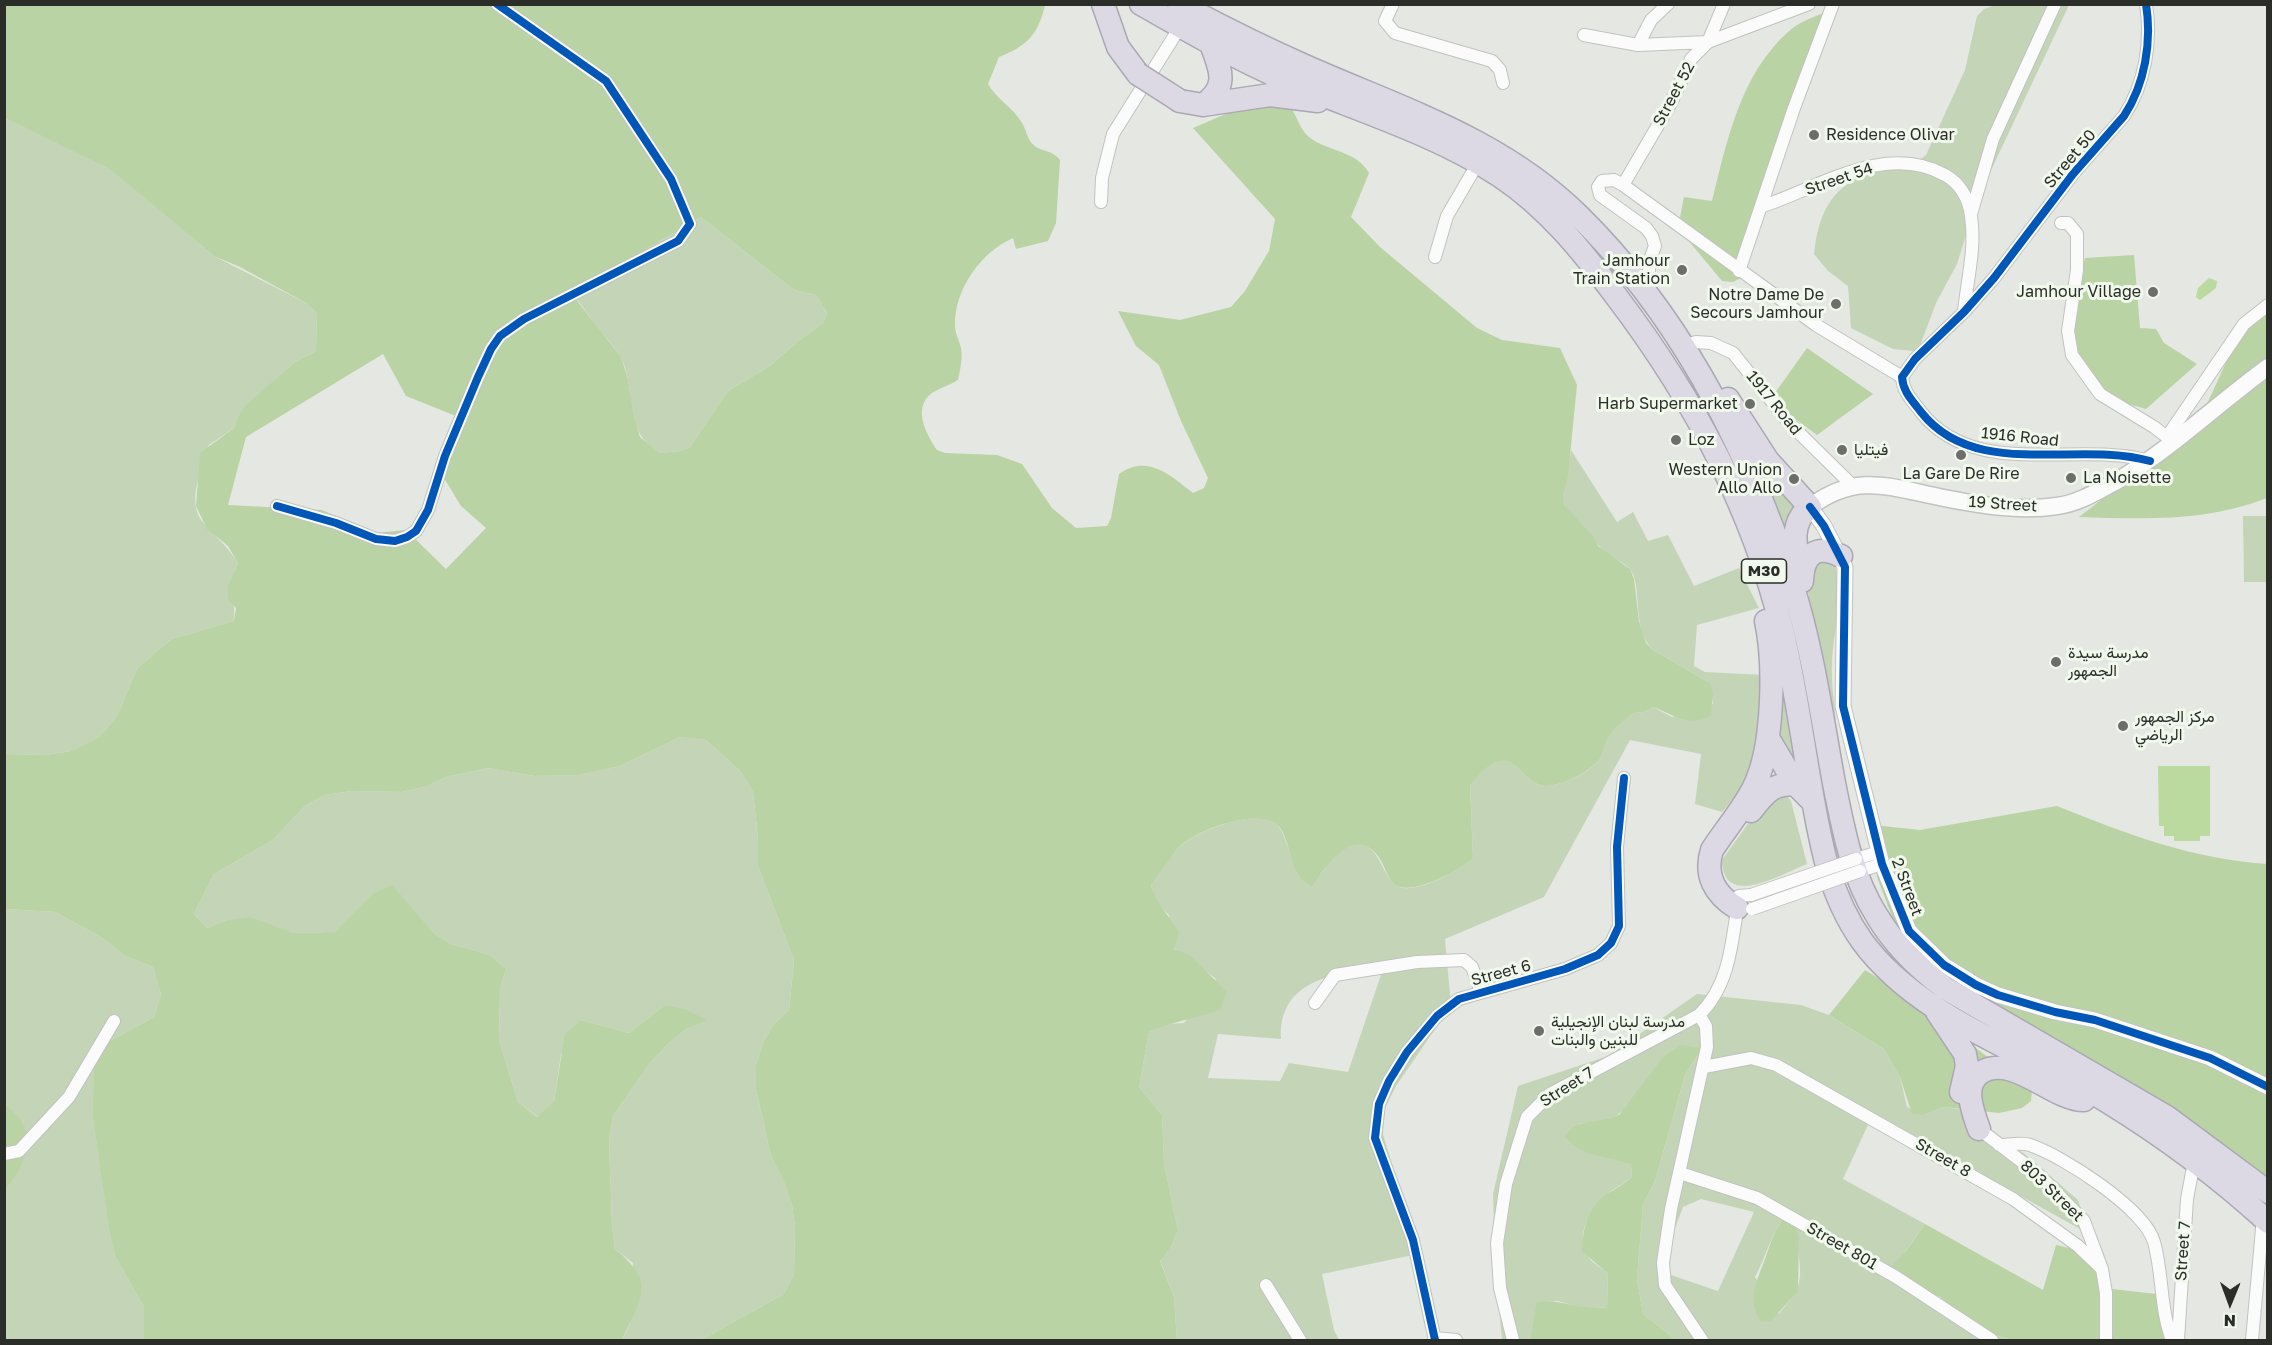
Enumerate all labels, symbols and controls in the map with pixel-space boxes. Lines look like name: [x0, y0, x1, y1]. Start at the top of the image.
street label: Street 52: [1649, 59, 1699, 129]
place label: Residence Olivar: [1826, 125, 1955, 145]
street label: Street 50: [2040, 126, 2100, 192]
marker: Residence Olivar: [1807, 128, 1821, 142]
street label: Street 54: [1803, 158, 1875, 200]
place label: Jamhour Train Station: [1573, 251, 1670, 289]
marker: Jamhour Train Station: [1675, 263, 1689, 277]
place label: Jamhour Village: [2016, 282, 2141, 302]
place label: Notre Dame De Secours Jamhour: [1690, 285, 1824, 323]
marker: Jamhour Village: [2146, 285, 2160, 299]
marker: Notre Dame De Secours Jamhour: [1829, 297, 1843, 311]
street label: 1917 Road: [1742, 367, 1806, 439]
place label: Harb Supermarket: [1598, 394, 1738, 414]
marker: Harb Supermarket: [1743, 397, 1757, 411]
street label: 1916 Road: [1980, 423, 2060, 451]
place label: Loz: [1688, 430, 1715, 450]
marker: Loz: [1669, 433, 1683, 447]
place label: فيتليا: [1854, 440, 1888, 460]
marker: فيتليا: [1835, 443, 1849, 457]
marker: La Gare De Rire: [1954, 448, 1968, 462]
place label: Western Union Allo Allo: [1669, 460, 1782, 498]
place label: La Gare De Rire: [1902, 464, 2020, 484]
place label: La Noisette: [2083, 468, 2171, 488]
marker: La Noisette: [2064, 471, 2078, 485]
marker: Western Union Allo Allo: [1787, 472, 1801, 486]
street label: 19 Street: [1968, 492, 2038, 516]
road number: M30: [1742, 559, 1786, 583]
place label: مدرسة سيدة الجمهور: [2068, 643, 2149, 681]
marker: مدرسة سيدة الجمهور: [2049, 655, 2063, 669]
place label: مركز الجمهور الرياضي: [2135, 707, 2214, 745]
marker: مركز الجمهور الرياضي: [2116, 719, 2130, 733]
street label: 2 Street: [1887, 855, 1927, 919]
street label: Street 6: [1469, 956, 1533, 990]
place label: مدرسة لبنان الإنجيلية للبنين والبنات: [1551, 1012, 1685, 1050]
marker: مدرسة لبنان الإنجيلية للبنين والبنات: [1532, 1024, 1546, 1038]
street label: Street 7: [1537, 1063, 1597, 1111]
street label: Street 8: [1912, 1134, 1974, 1182]
street label: 803 Street: [2016, 1156, 2088, 1226]
street label: Street 801: [1803, 1218, 1881, 1274]
street label: Street 7: [2171, 1220, 2195, 1282]
north arrow: [2200, 1273, 2260, 1333]
text: N: [2223, 1311, 2236, 1331]

